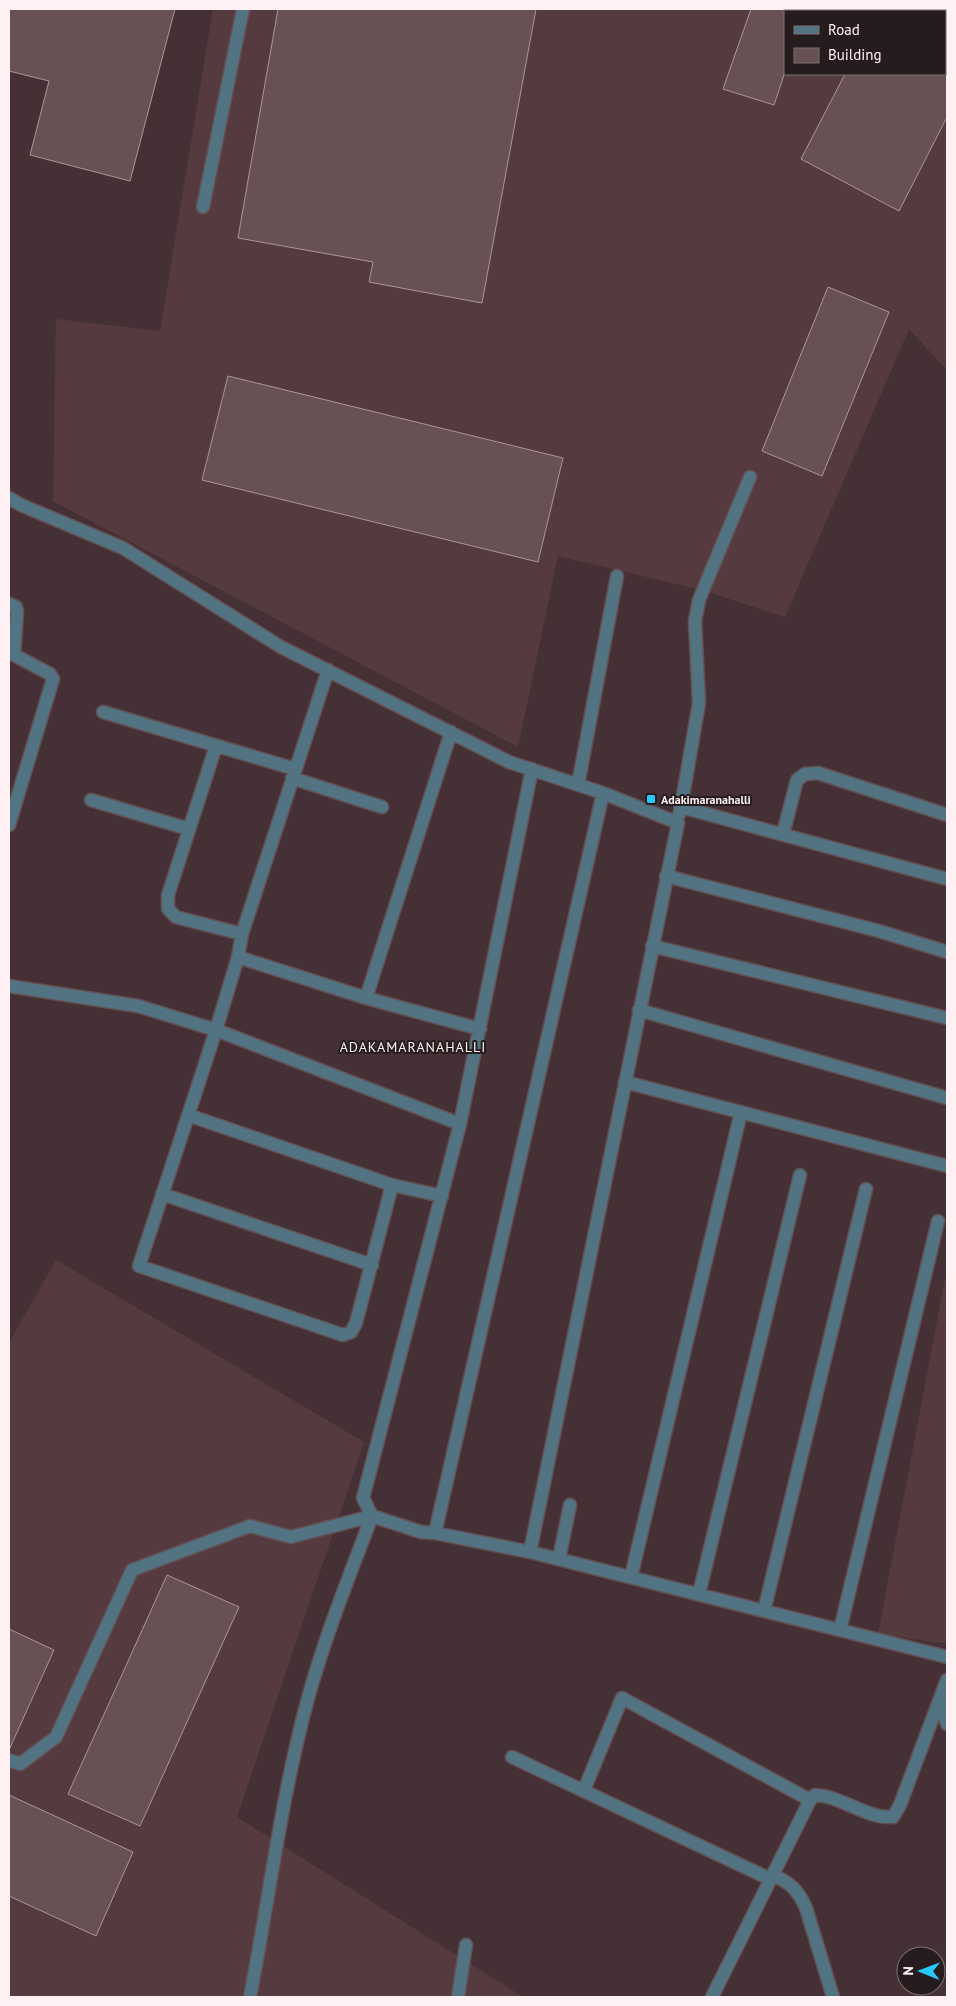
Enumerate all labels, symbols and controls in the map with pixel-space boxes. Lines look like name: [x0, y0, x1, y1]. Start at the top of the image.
legend: [784, 10, 946, 75]
text: Road: [828, 20, 860, 39]
text: Building: [828, 45, 882, 64]
place label: Adakimaranahalli: [661, 792, 751, 807]
marker: Adakimaranahalli: [645, 793, 657, 805]
district label: ADAKAMARANAHALLI: [340, 1038, 486, 1056]
north arrow: [896, 1946, 946, 1996]
text: N: [899, 1966, 917, 1976]

